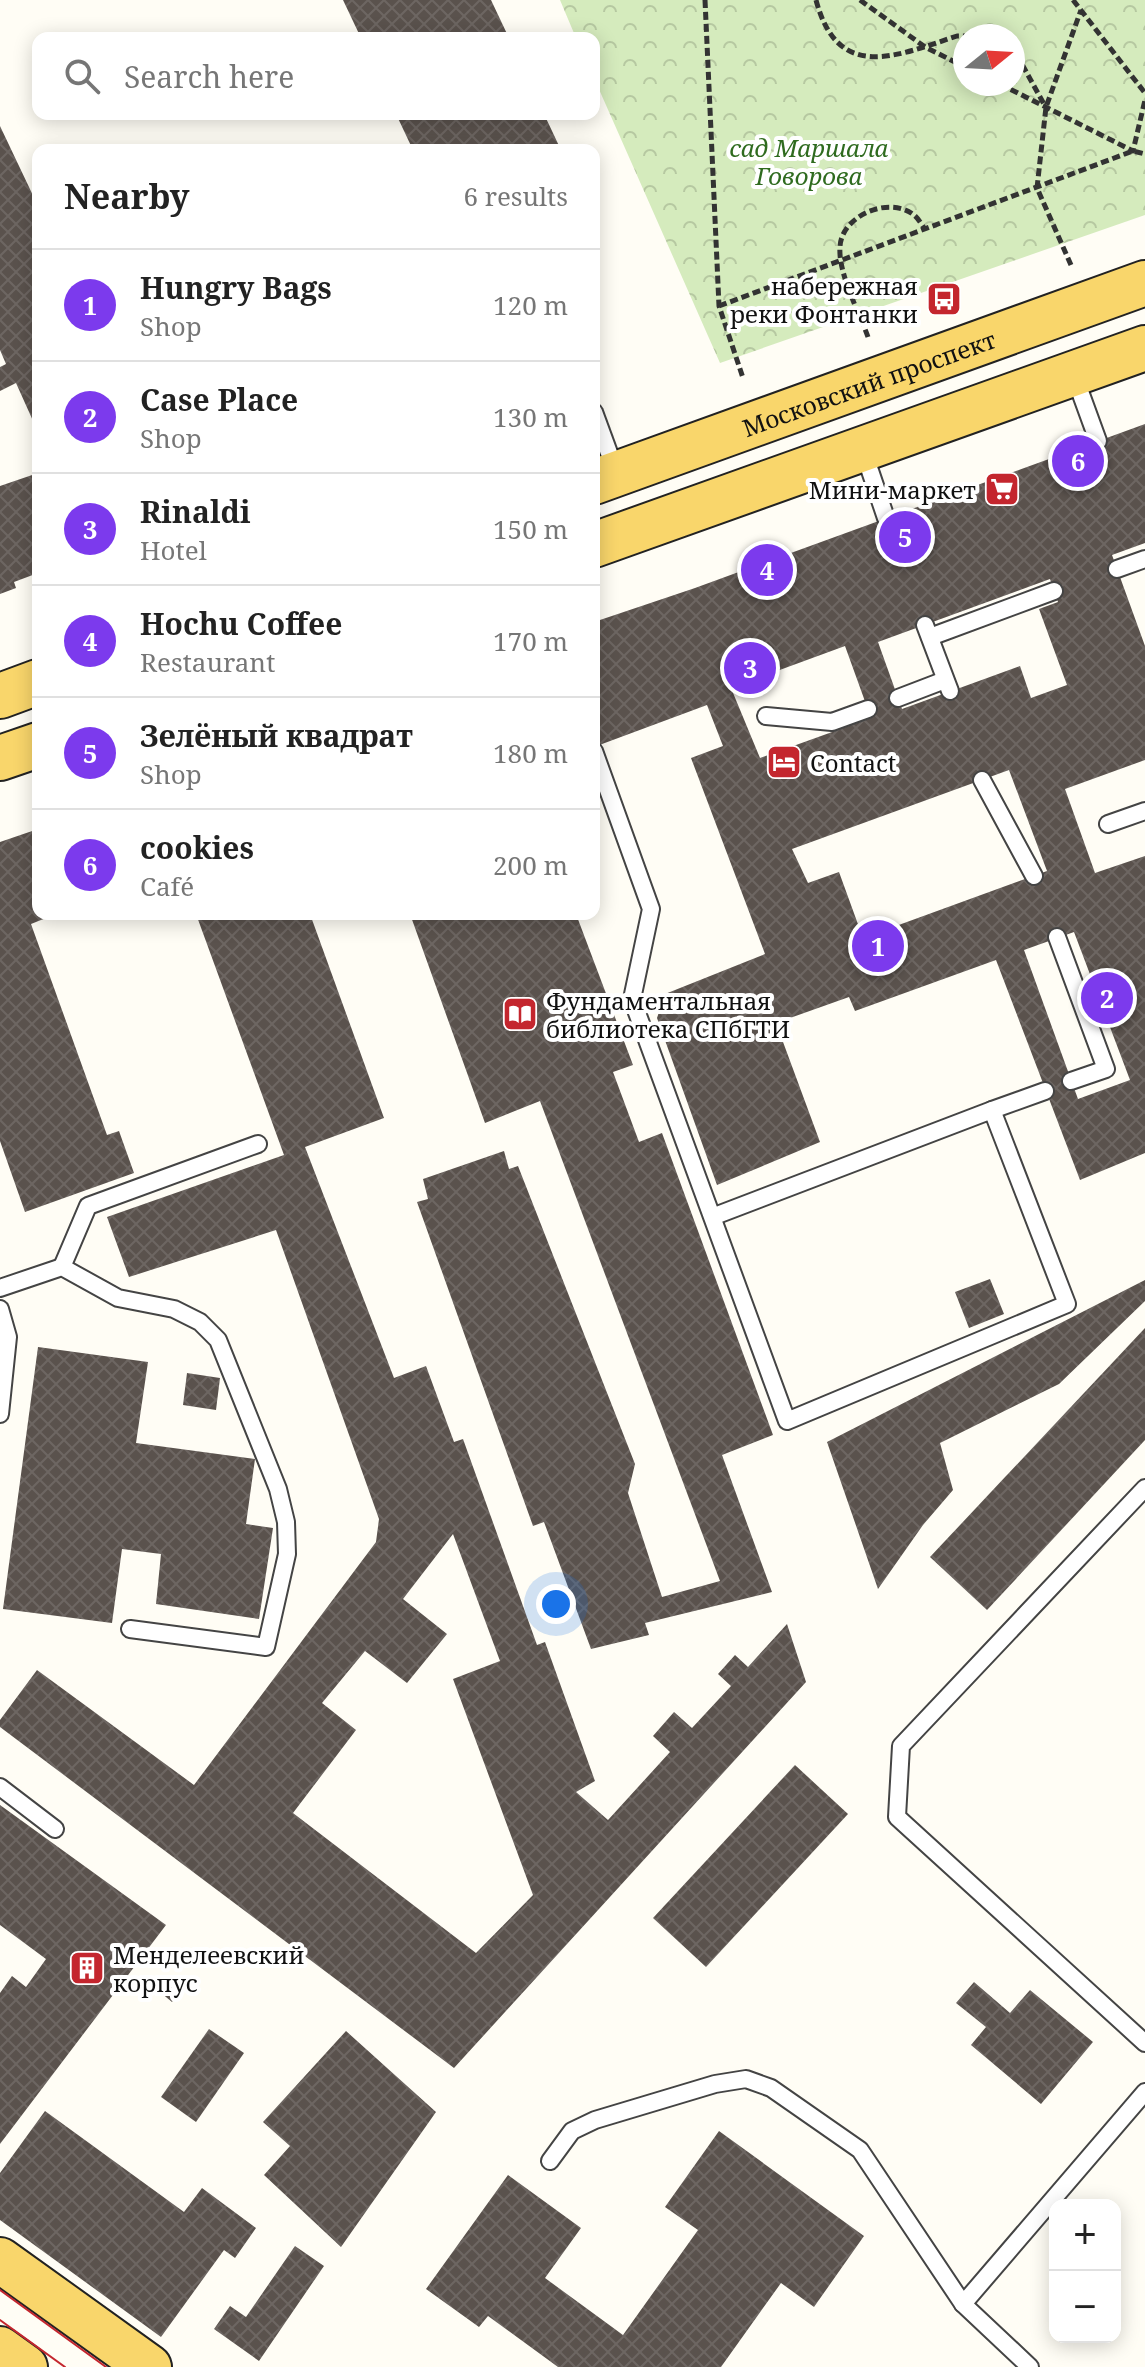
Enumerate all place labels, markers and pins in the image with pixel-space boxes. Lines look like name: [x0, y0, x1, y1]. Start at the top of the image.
place label: набережная реки Фонтанки: [730, 269, 918, 330]
bus stop icon: набережная реки Фонтанки: [925, 280, 963, 318]
pin: 6: [1052, 431, 1104, 491]
supermarket icon: Мини-маркет: [983, 470, 1021, 508]
place label: Мини-маркет: [809, 473, 976, 506]
pin: 5: [879, 507, 931, 567]
pin: 4: [741, 540, 793, 600]
pin: 3: [724, 638, 776, 698]
hotel icon: Contact: [765, 743, 803, 781]
place label: Contact: [810, 746, 896, 779]
pin: 1: [852, 916, 904, 976]
pin: 2: [1081, 968, 1133, 1028]
place label: Фундаментальная библиотека СПбГТИ: [546, 984, 790, 1045]
library icon: Фундаментальная библиотека СПбГТИ: [501, 995, 539, 1033]
place label: Менделеевский корпус: [113, 1938, 305, 1999]
building icon: Менделеевский корпус: [68, 1949, 106, 1987]

